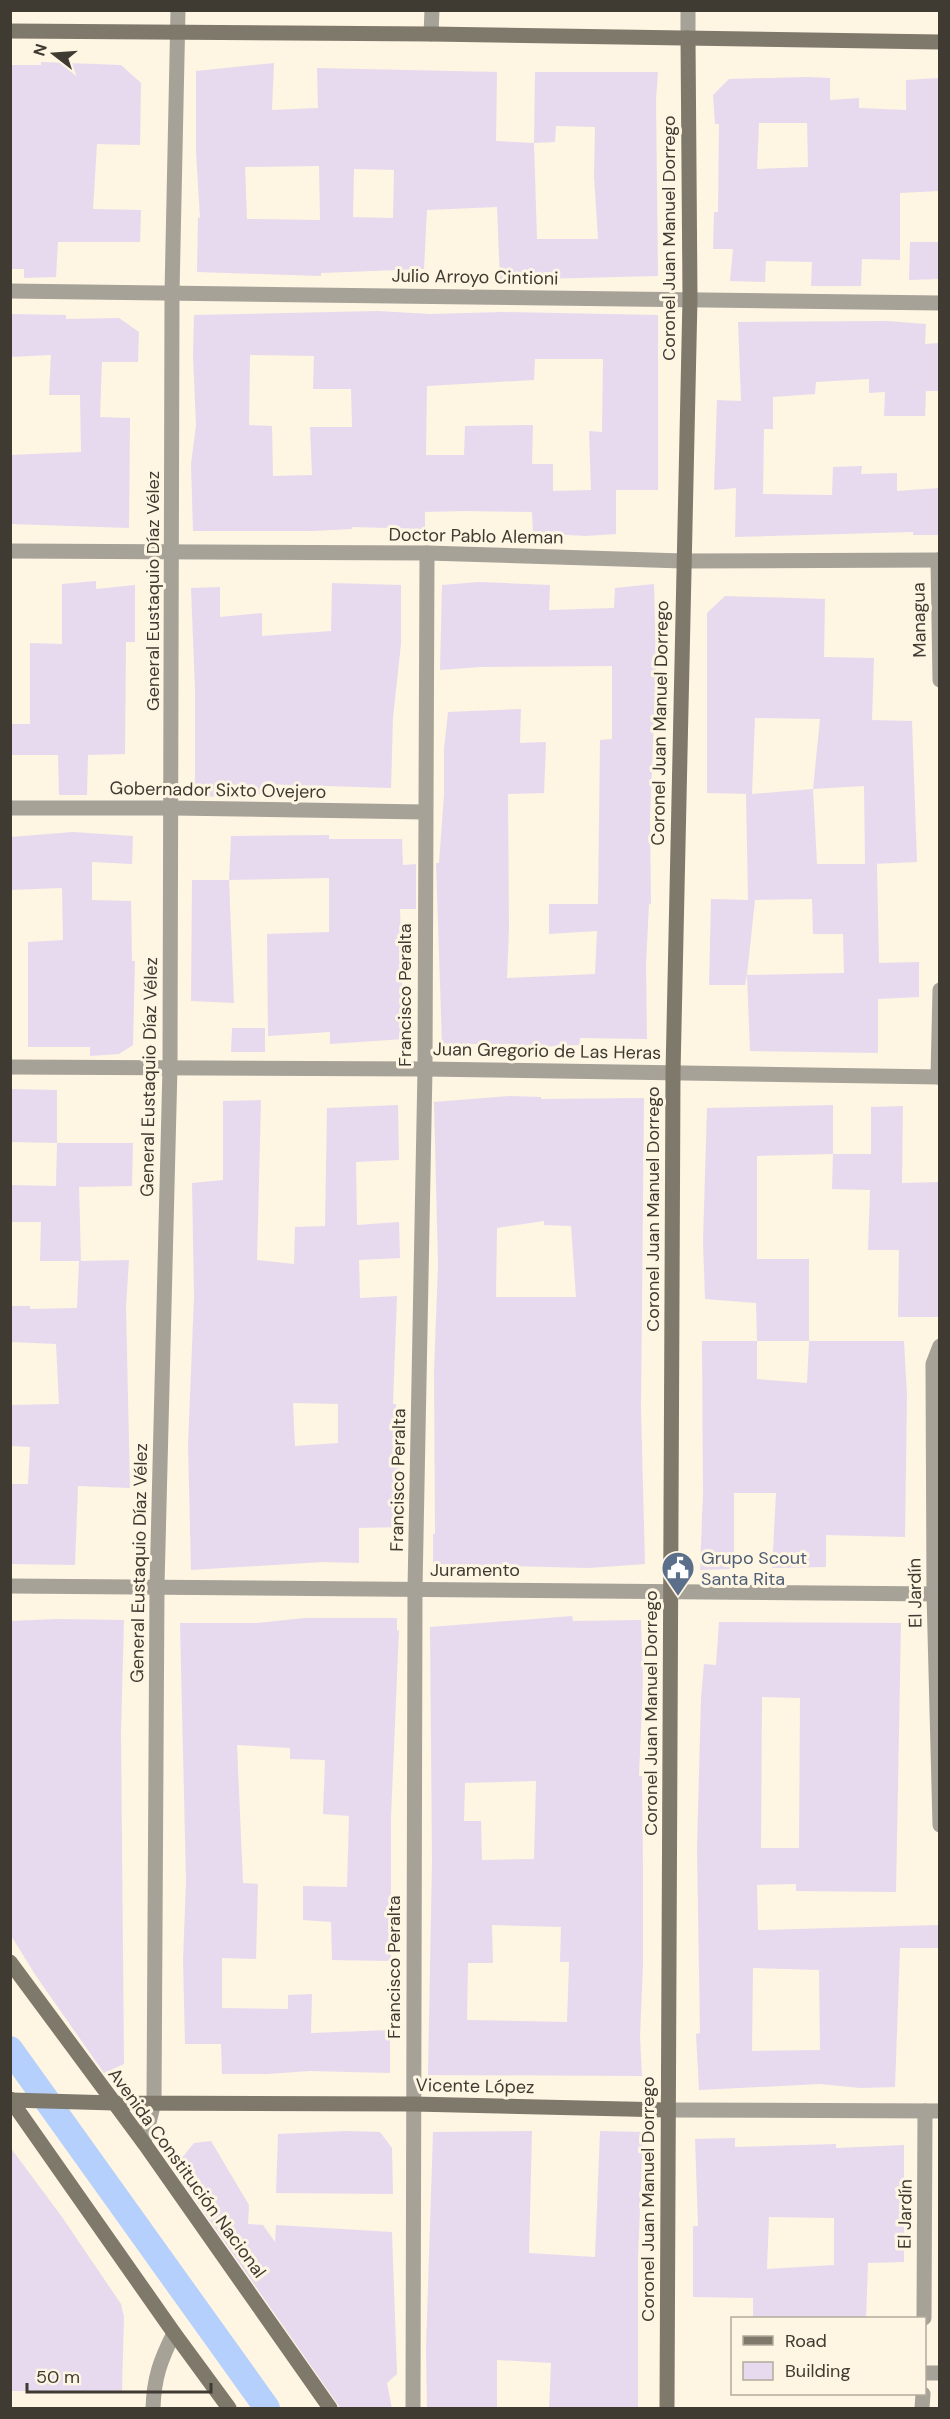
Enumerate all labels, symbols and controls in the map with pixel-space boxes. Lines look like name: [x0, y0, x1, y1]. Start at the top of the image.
north arrow: [24, 24, 84, 84]
text: N: [28, 41, 52, 58]
street label: Coronel Juan Manuel Dorrego: [657, 115, 681, 361]
street label: Julio Arroyo Cintioni: [391, 264, 559, 290]
street label: General Eustaquio Díaz Vélez: [141, 471, 165, 711]
street label: Doctor Pablo Aleman: [388, 522, 564, 550]
street label: Managua: [906, 582, 932, 658]
street label: Coronel Juan Manuel Dorrego: [646, 600, 674, 846]
street label: Gobernador Sixto Ovejero: [109, 776, 327, 804]
street label: Francisco Peralta: [393, 923, 417, 1067]
street label: General Eustaquio Díaz Vélez: [135, 957, 163, 1197]
street label: Juan Gregorio de Las Heras: [433, 1037, 661, 1065]
street label: Coronel Juan Manuel Dorrego: [641, 1086, 665, 1332]
street label: Francisco Peralta: [385, 1408, 411, 1552]
street label: General Eustaquio Díaz Vélez: [125, 1443, 153, 1683]
place label: Grupo Scout Santa Rita: [701, 1546, 807, 1591]
public building icon: Grupo Scout Santa Rita: [660, 1550, 696, 1597]
street label: Juramento: [430, 1558, 520, 1582]
street label: El Jardín: [902, 1558, 928, 1628]
street label: Coronel Juan Manuel Dorrego: [639, 1590, 663, 1836]
street label: Francisco Peralta: [382, 1895, 406, 2039]
street label: Avenida Constitución Nacional: [103, 2063, 271, 2283]
street label: Vicente López: [416, 2073, 534, 2099]
street label: Coronel Juan Manuel Dorrego: [636, 2076, 660, 2322]
street label: El Jardín: [892, 2179, 918, 2249]
legend: [731, 2317, 926, 2395]
text: Road: [785, 2329, 827, 2353]
scale bar: [27, 2356, 212, 2394]
text: Building: [785, 2359, 850, 2383]
text: 50 m: [36, 2365, 80, 2389]

